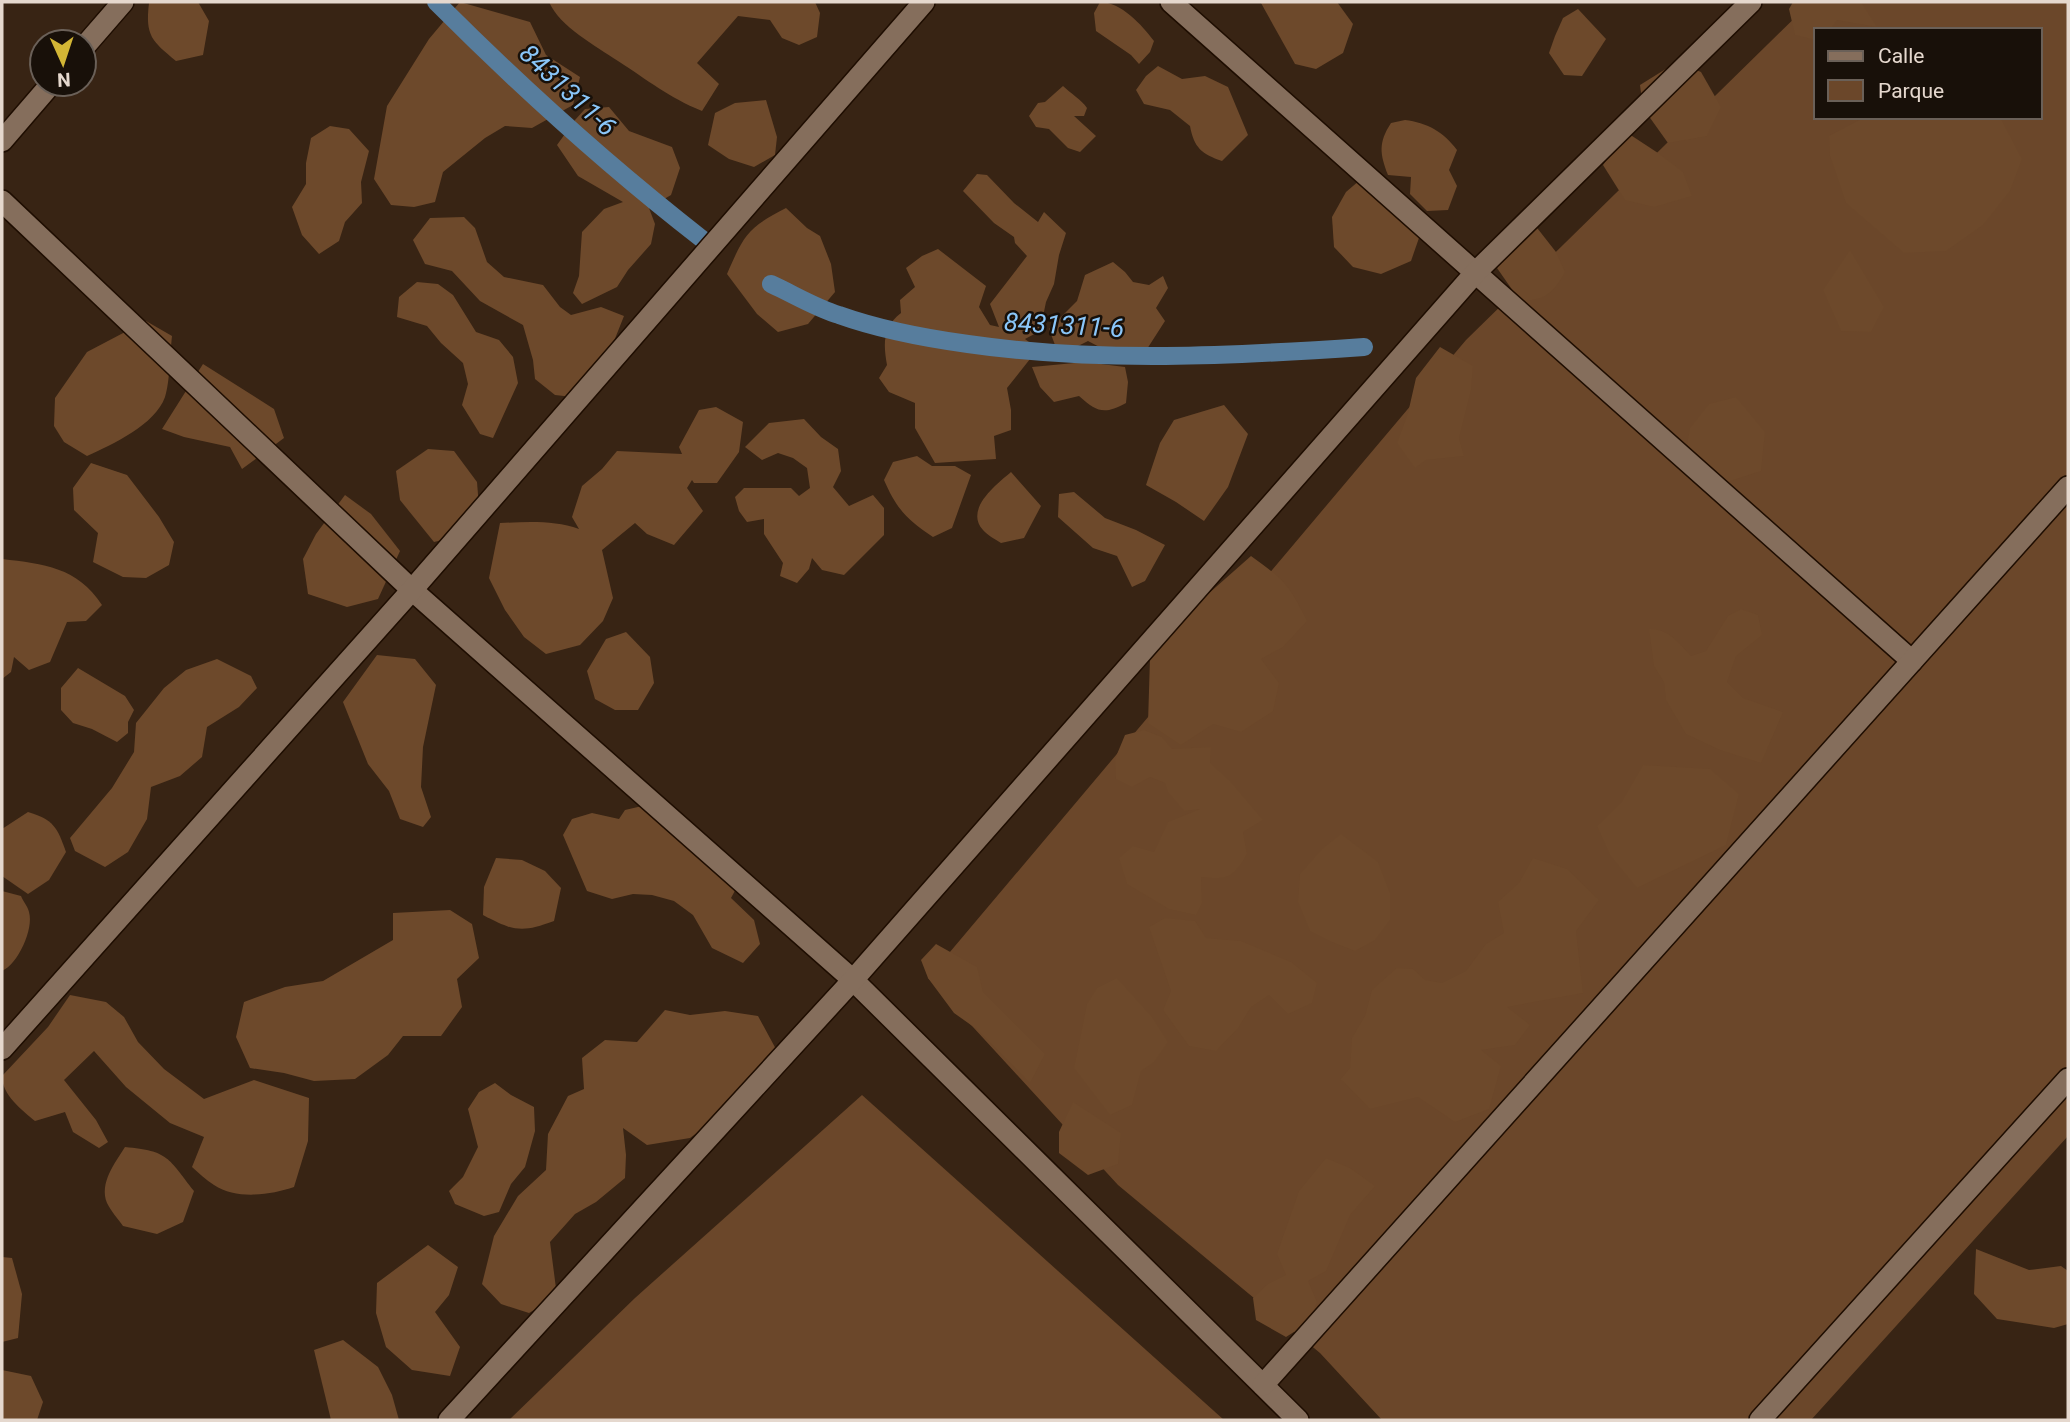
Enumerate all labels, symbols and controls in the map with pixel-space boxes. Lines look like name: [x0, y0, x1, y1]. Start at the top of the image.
north arrow: [28, 28, 98, 98]
legend: [1814, 28, 2042, 119]
water label: 8431311-6: [514, 38, 622, 142]
text: Calle: [1878, 44, 1924, 68]
text: N: [57, 68, 71, 91]
text: Parque: [1878, 79, 1944, 103]
water label: 8431311-6: [1003, 307, 1125, 343]

